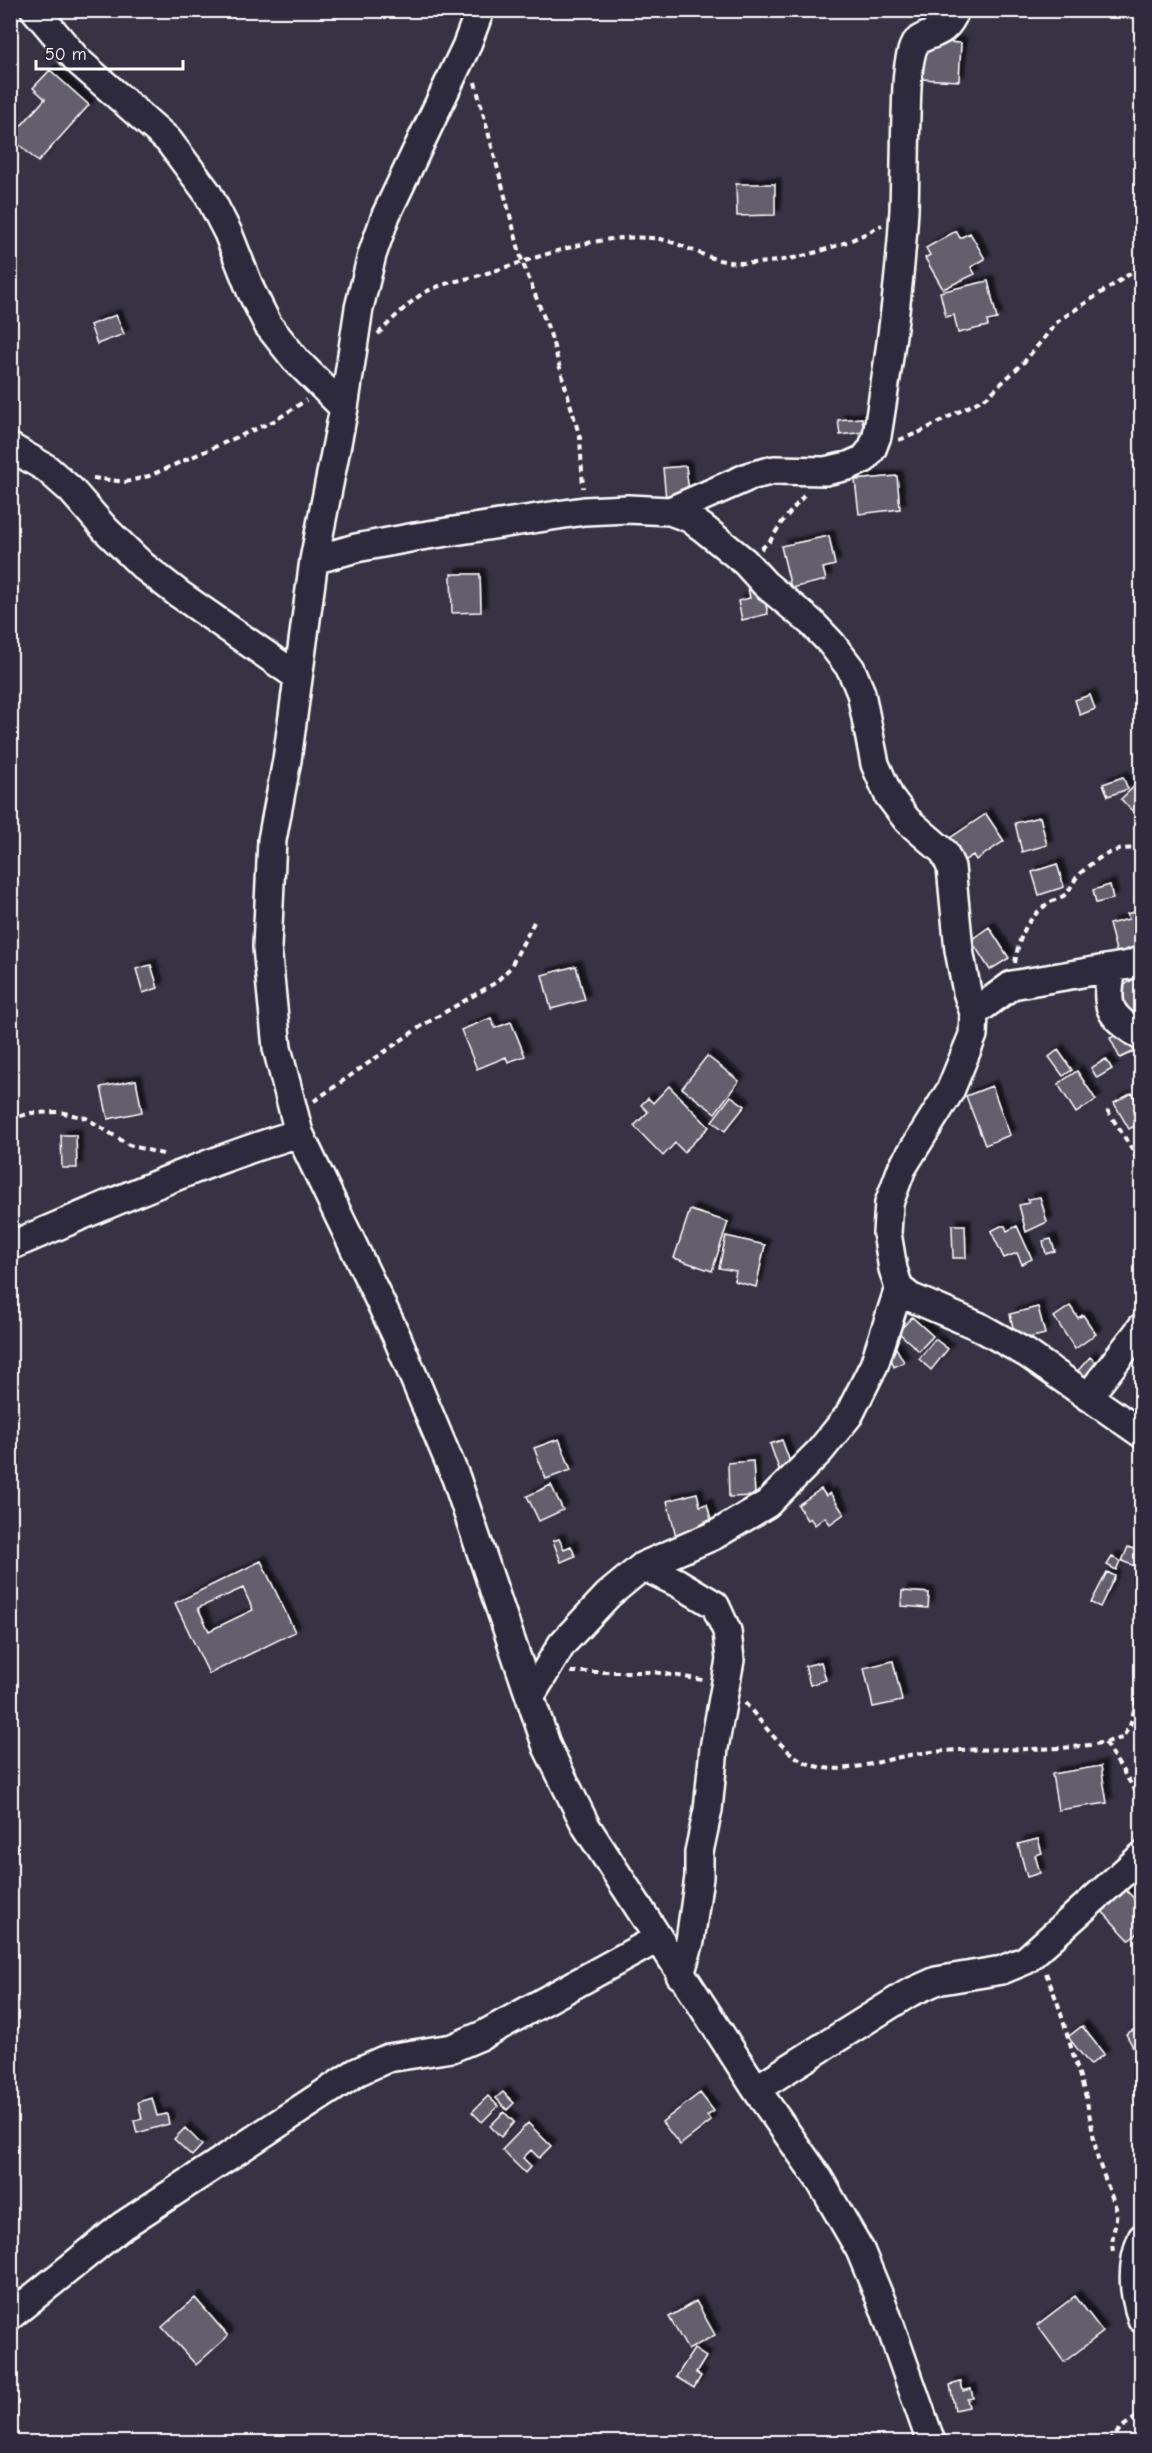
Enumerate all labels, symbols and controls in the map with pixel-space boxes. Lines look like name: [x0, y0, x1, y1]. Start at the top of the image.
scale bar: [36, 33, 183, 71]
text: 50 m: [45, 44, 87, 65]

